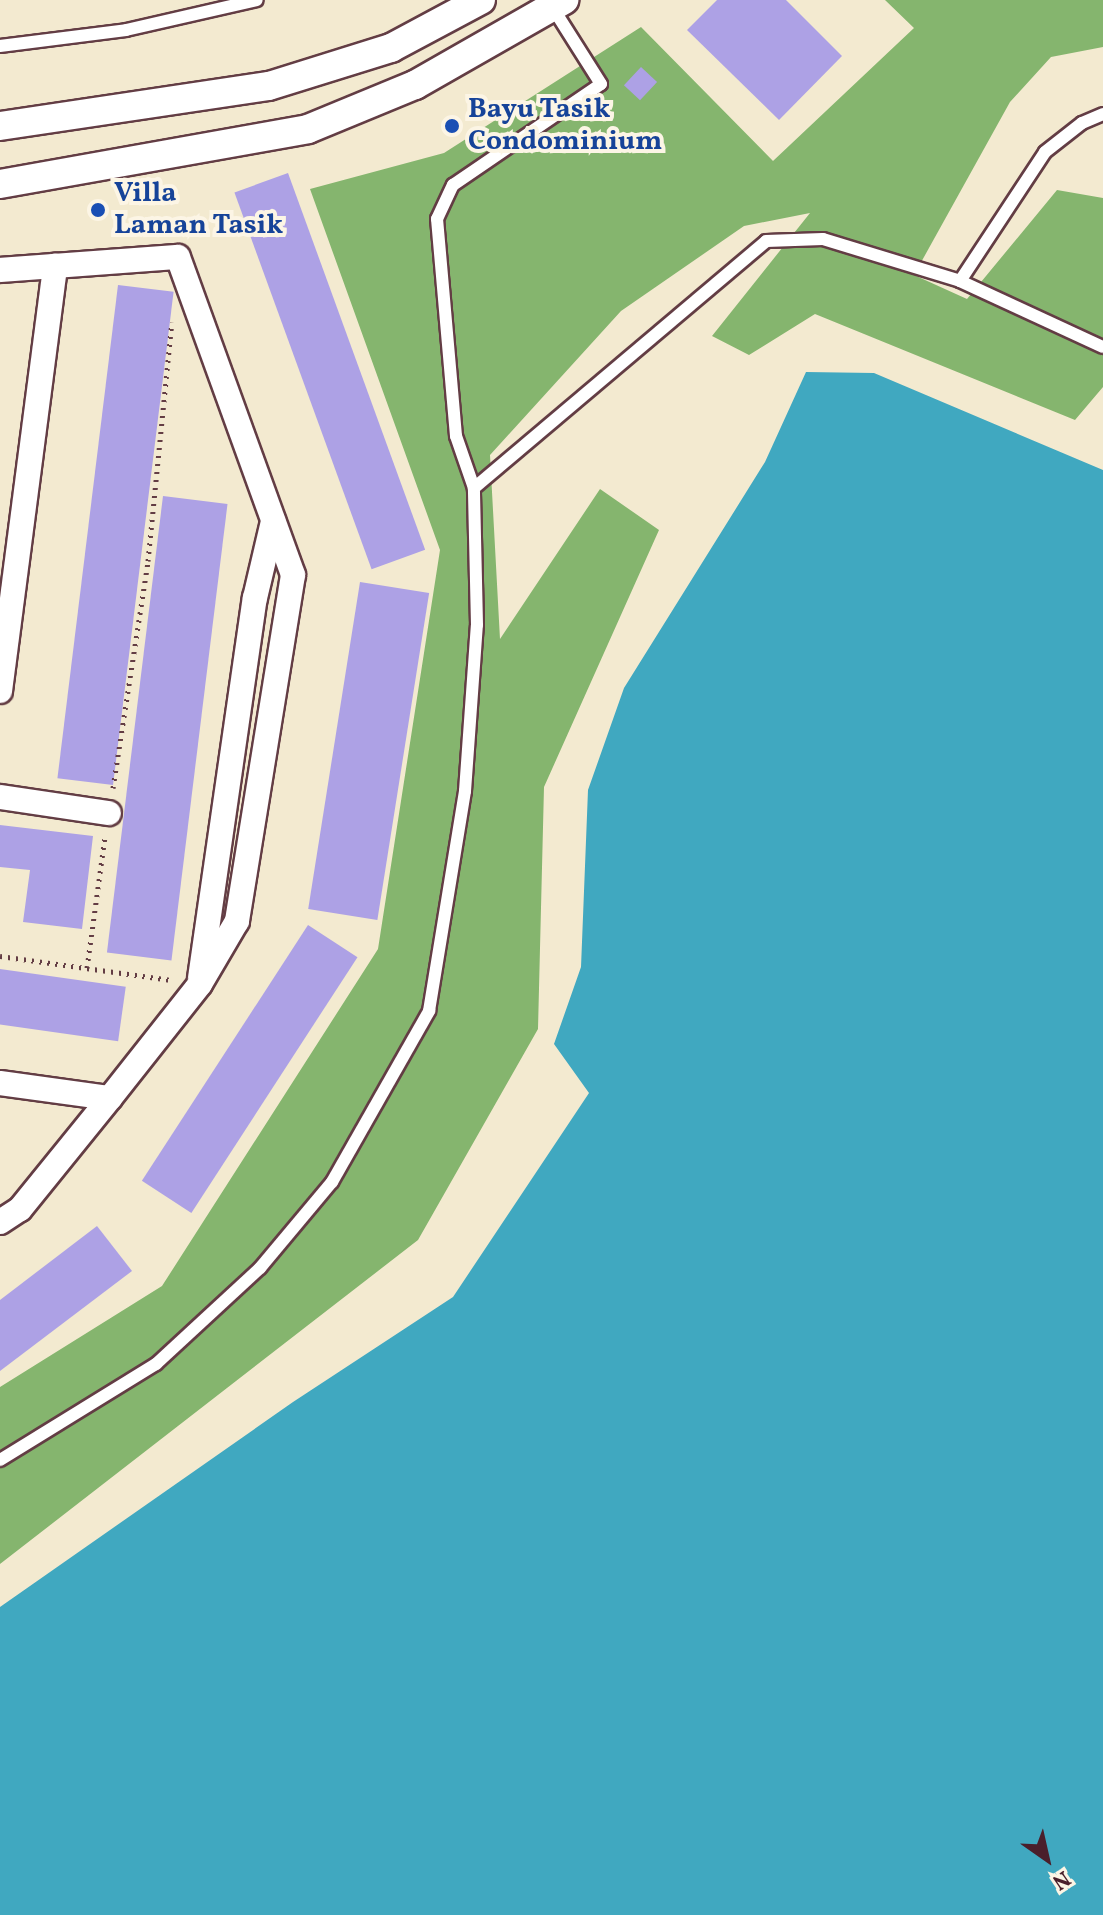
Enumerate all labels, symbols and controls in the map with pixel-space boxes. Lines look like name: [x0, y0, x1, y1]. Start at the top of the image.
place label: Bayu Tasik Condominium: [468, 93, 662, 159]
marker: Bayu Tasik Condominium: [443, 117, 461, 135]
place label: Villa Laman Tasik: [114, 177, 284, 243]
marker: Villa Laman Tasik: [89, 201, 107, 219]
north arrow: [1007, 1819, 1087, 1899]
text: N: [1045, 1862, 1076, 1897]

